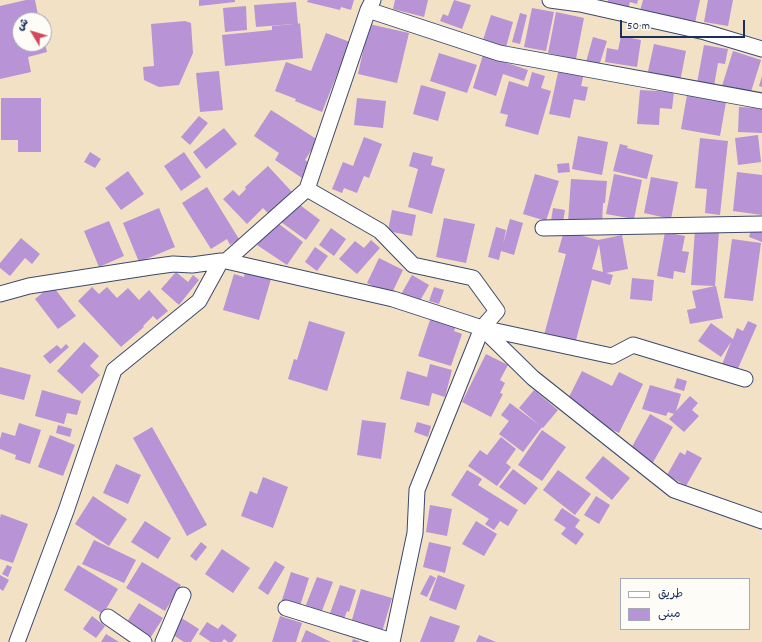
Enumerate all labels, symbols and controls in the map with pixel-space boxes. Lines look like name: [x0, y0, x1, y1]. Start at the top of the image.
north arrow: [12, 12, 52, 52]
scale bar: [622, 12, 747, 38]
text: ش: [13, 16, 33, 35]
text: 50 m: [627, 18, 650, 35]
legend: [620, 578, 750, 630]
text: طريق: [658, 586, 683, 603]
text: مبنى: [658, 606, 681, 623]

